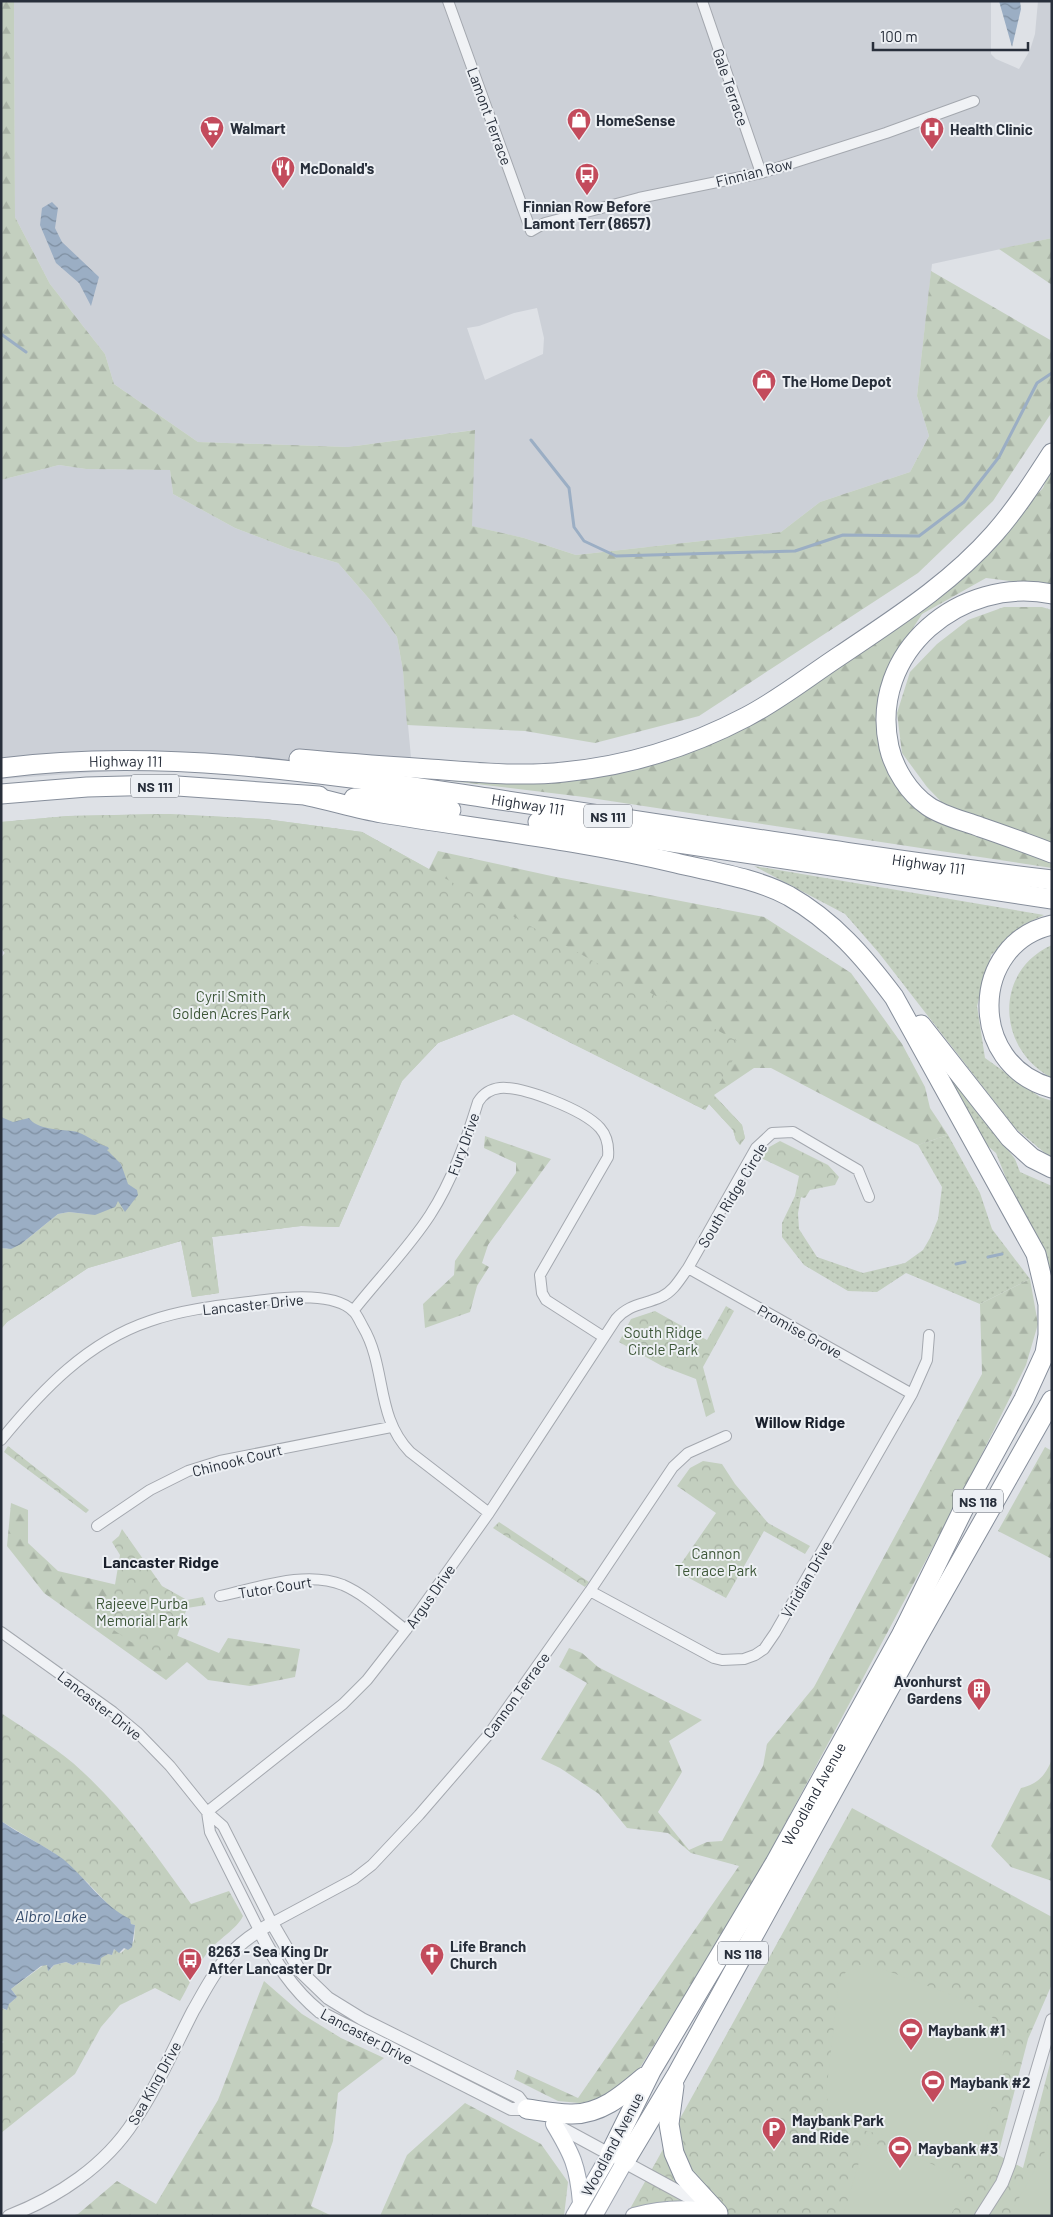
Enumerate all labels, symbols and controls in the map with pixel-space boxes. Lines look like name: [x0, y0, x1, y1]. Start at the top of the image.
scale bar: [873, 20, 1028, 52]
text: 100 m: [880, 27, 918, 45]
street label: Gale Terrace: [709, 46, 753, 128]
street label: Lamont Terrace: [464, 65, 516, 167]
shop icon: HomeSense: [566, 107, 592, 141]
place label: HomeSense: [596, 111, 676, 129]
supermarket icon: Walmart: [199, 115, 225, 149]
hospital icon: Health Clinic: [919, 116, 945, 150]
place label: Walmart: [230, 119, 286, 137]
place label: Health Clinic: [950, 120, 1033, 138]
street label: Finnian Row: [714, 154, 795, 190]
restaurant icon: McDonald's: [270, 155, 296, 189]
place label: McDonald's: [300, 159, 375, 177]
bus stop icon: Finnian Row Before Lamont Terr (8657): [574, 162, 600, 196]
place label: Finnian Row Before Lamont Terr (8657): [523, 197, 651, 232]
shop icon: The Home Depot: [751, 368, 777, 402]
place label: The Home Depot: [782, 372, 892, 390]
street label: Highway 111: [89, 751, 163, 770]
road number: NS 111: [131, 774, 179, 798]
street label: Highway 111: [490, 790, 566, 818]
road number: NS 111: [584, 804, 632, 828]
street label: Highway 111: [891, 850, 966, 878]
park label: Cyril Smith Golden Acres Park: [172, 987, 290, 1022]
street label: Fury Drive: [443, 1110, 483, 1178]
street label: South Ridge Circle: [694, 1139, 770, 1251]
street label: Lancaster Drive: [201, 1290, 305, 1318]
street label: Promise Grove: [754, 1300, 846, 1362]
park label: South Ridge Circle Park: [624, 1323, 702, 1358]
district label: Willow Ridge: [755, 1412, 846, 1431]
street label: Chinook Court: [190, 1440, 284, 1480]
road number: NS 118: [953, 1490, 1003, 1512]
street label: Viridian Drive: [777, 1537, 835, 1621]
park label: Cannon Terrace Park: [675, 1544, 758, 1579]
district label: Lancaster Ridge: [103, 1552, 219, 1571]
street label: Argus Drive: [401, 1560, 459, 1632]
street label: Tutor Court: [237, 1572, 313, 1602]
park label: Rajeeve Purba Memorial Park: [96, 1594, 189, 1629]
street label: Cannon Terrace: [479, 1649, 553, 1741]
street label: Lancaster Drive: [54, 1667, 146, 1743]
place label: Avonhurst Gardens: [894, 1672, 962, 1707]
building icon: Avonhurst Gardens: [966, 1677, 992, 1711]
street label: Woodland Avenue: [778, 1739, 849, 1848]
water label: Albro Lake: [15, 1906, 87, 1925]
place label: Life Branch Church: [450, 1937, 526, 1972]
place label: 8263 - Sea King Dr After Lancaster Dr: [208, 1942, 332, 1977]
church icon: Life Branch Church: [419, 1942, 445, 1976]
road number: NS 118: [718, 1942, 768, 1965]
bus stop icon: 8263 - Sea King Dr After Lancaster Dr: [177, 1947, 203, 1981]
street label: Lancaster Drive: [318, 2004, 416, 2068]
sports icon: Maybank #1: [898, 2017, 924, 2051]
place label: Maybank #1: [928, 2021, 1005, 2039]
street label: Sea King Drive: [124, 2038, 184, 2128]
sports icon: Maybank #2: [920, 2069, 946, 2103]
place label: Maybank #2: [950, 2073, 1030, 2091]
street label: Woodland Avenue: [577, 2089, 647, 2199]
place label: Maybank Park and Ride: [792, 2111, 884, 2146]
parking icon: Maybank Park and Ride: [761, 2116, 787, 2150]
sports icon: Maybank #3: [887, 2135, 913, 2169]
place label: Maybank #3: [918, 2139, 998, 2157]

